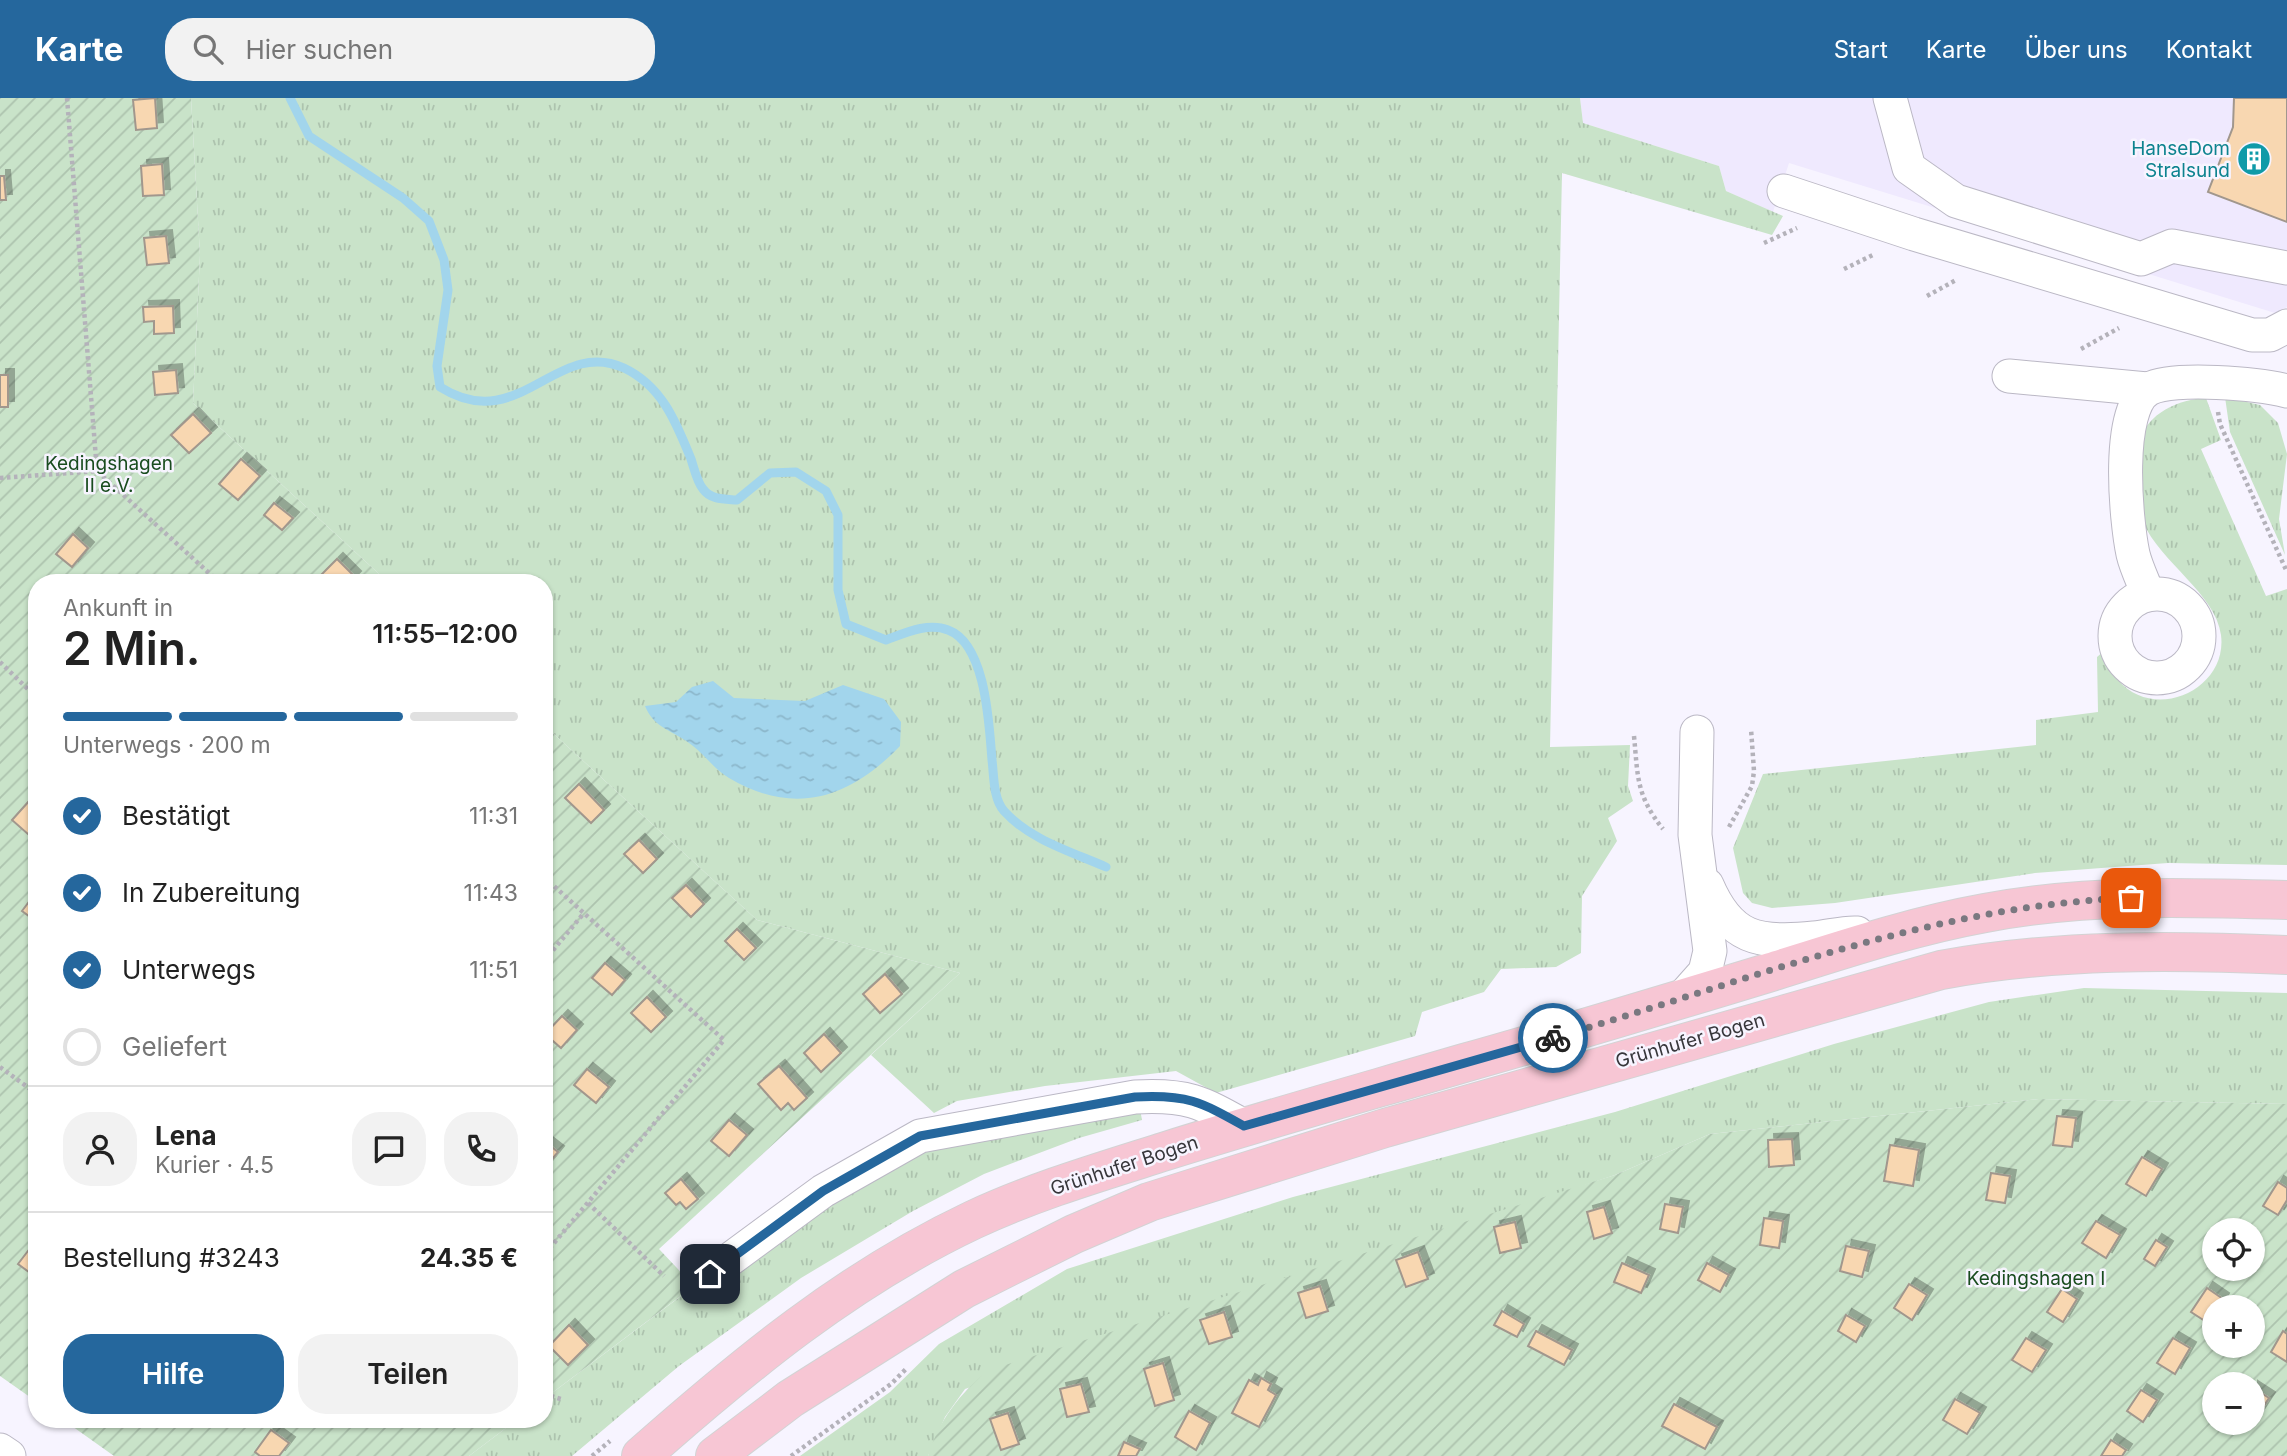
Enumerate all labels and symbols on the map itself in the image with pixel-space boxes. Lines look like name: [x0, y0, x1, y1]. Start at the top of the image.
place label: HanseDom Stralsund: [2131, 137, 2230, 182]
building icon: HanseDom Stralsund: [2235, 140, 2273, 178]
park label: Kedingshagen II e.V.: [45, 452, 173, 497]
pin: [2101, 868, 2161, 928]
courier: [1518, 1003, 1588, 1073]
street label: Grünhufer Bogen: [1613, 1008, 1767, 1073]
street label: Grünhufer Bogen: [1047, 1131, 1201, 1200]
pin: [680, 1244, 740, 1304]
park label: Kedingshagen I: [1967, 1267, 2105, 1290]

